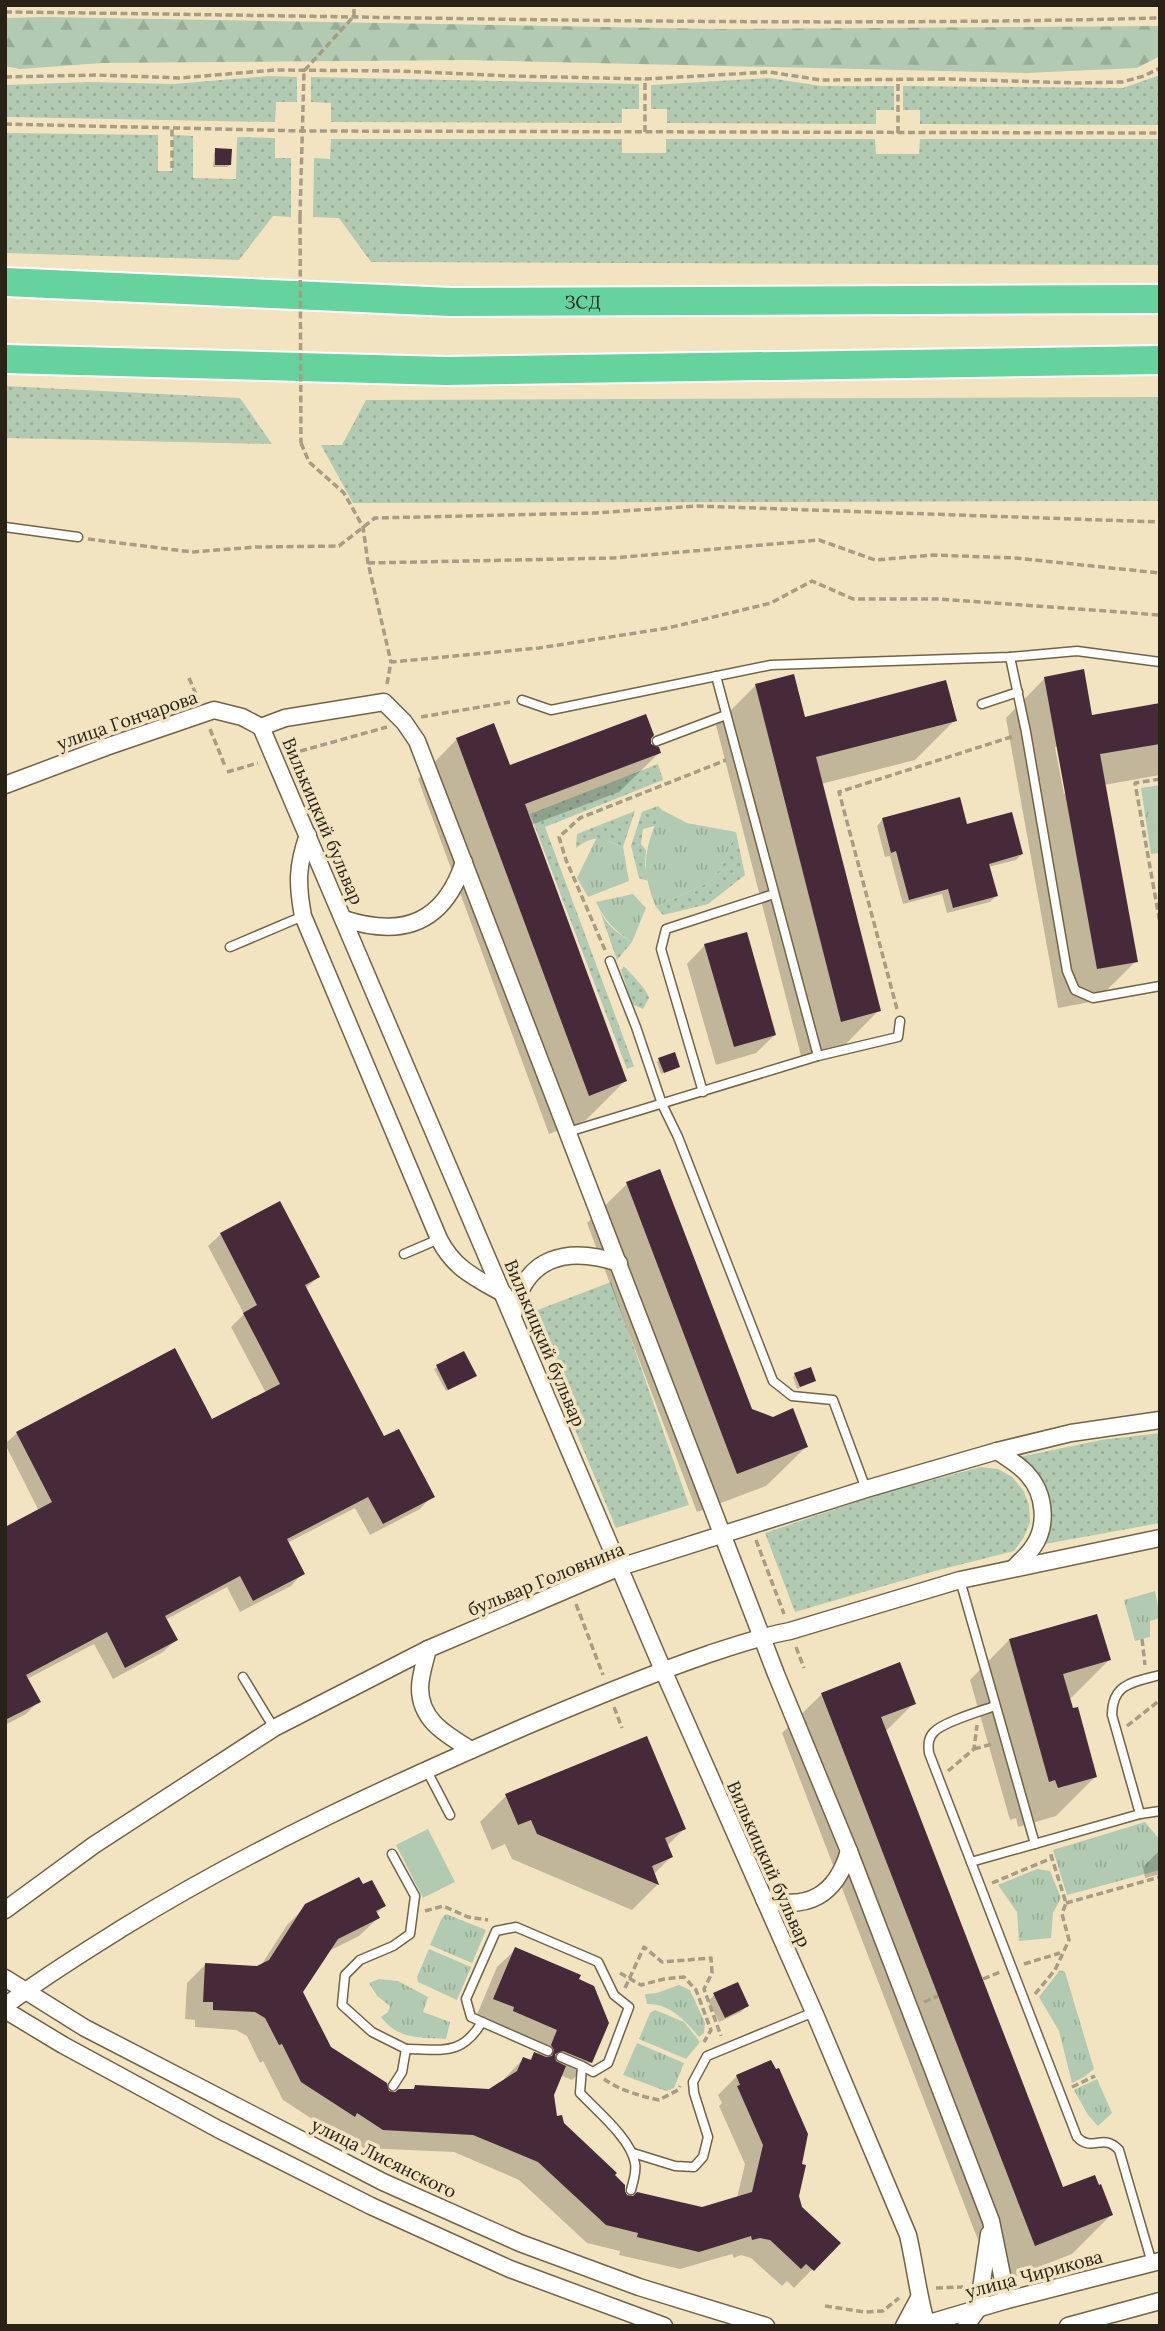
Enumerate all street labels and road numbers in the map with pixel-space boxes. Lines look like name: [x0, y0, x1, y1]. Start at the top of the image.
street label: ЗСД: [564, 290, 601, 313]
street label: улица Гончарова: [54, 685, 200, 755]
street label: Вилькицкий бульвар: [277, 734, 369, 908]
street label: Вилькицкий бульвар: [499, 1256, 591, 1430]
street label: бульвар Головнина: [464, 1537, 628, 1621]
street label: Вилькицкий бульвар: [722, 1777, 816, 1951]
street label: улица Лисянского: [308, 2113, 460, 2203]
street label: улица Чирикова: [963, 2245, 1105, 2303]

